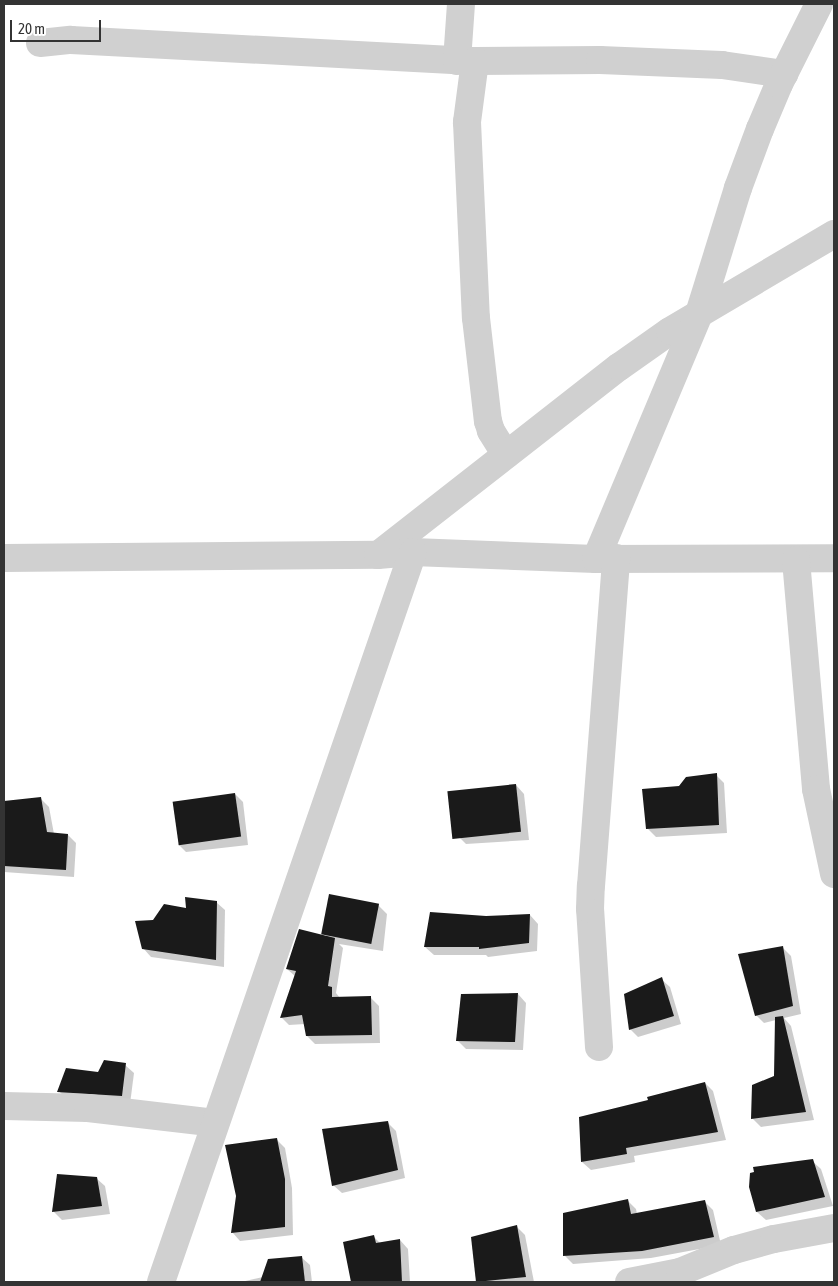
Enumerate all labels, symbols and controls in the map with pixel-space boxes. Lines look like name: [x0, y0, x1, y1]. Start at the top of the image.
scale bar: [12, 10, 104, 42]
text: 20 m: [18, 20, 45, 37]

